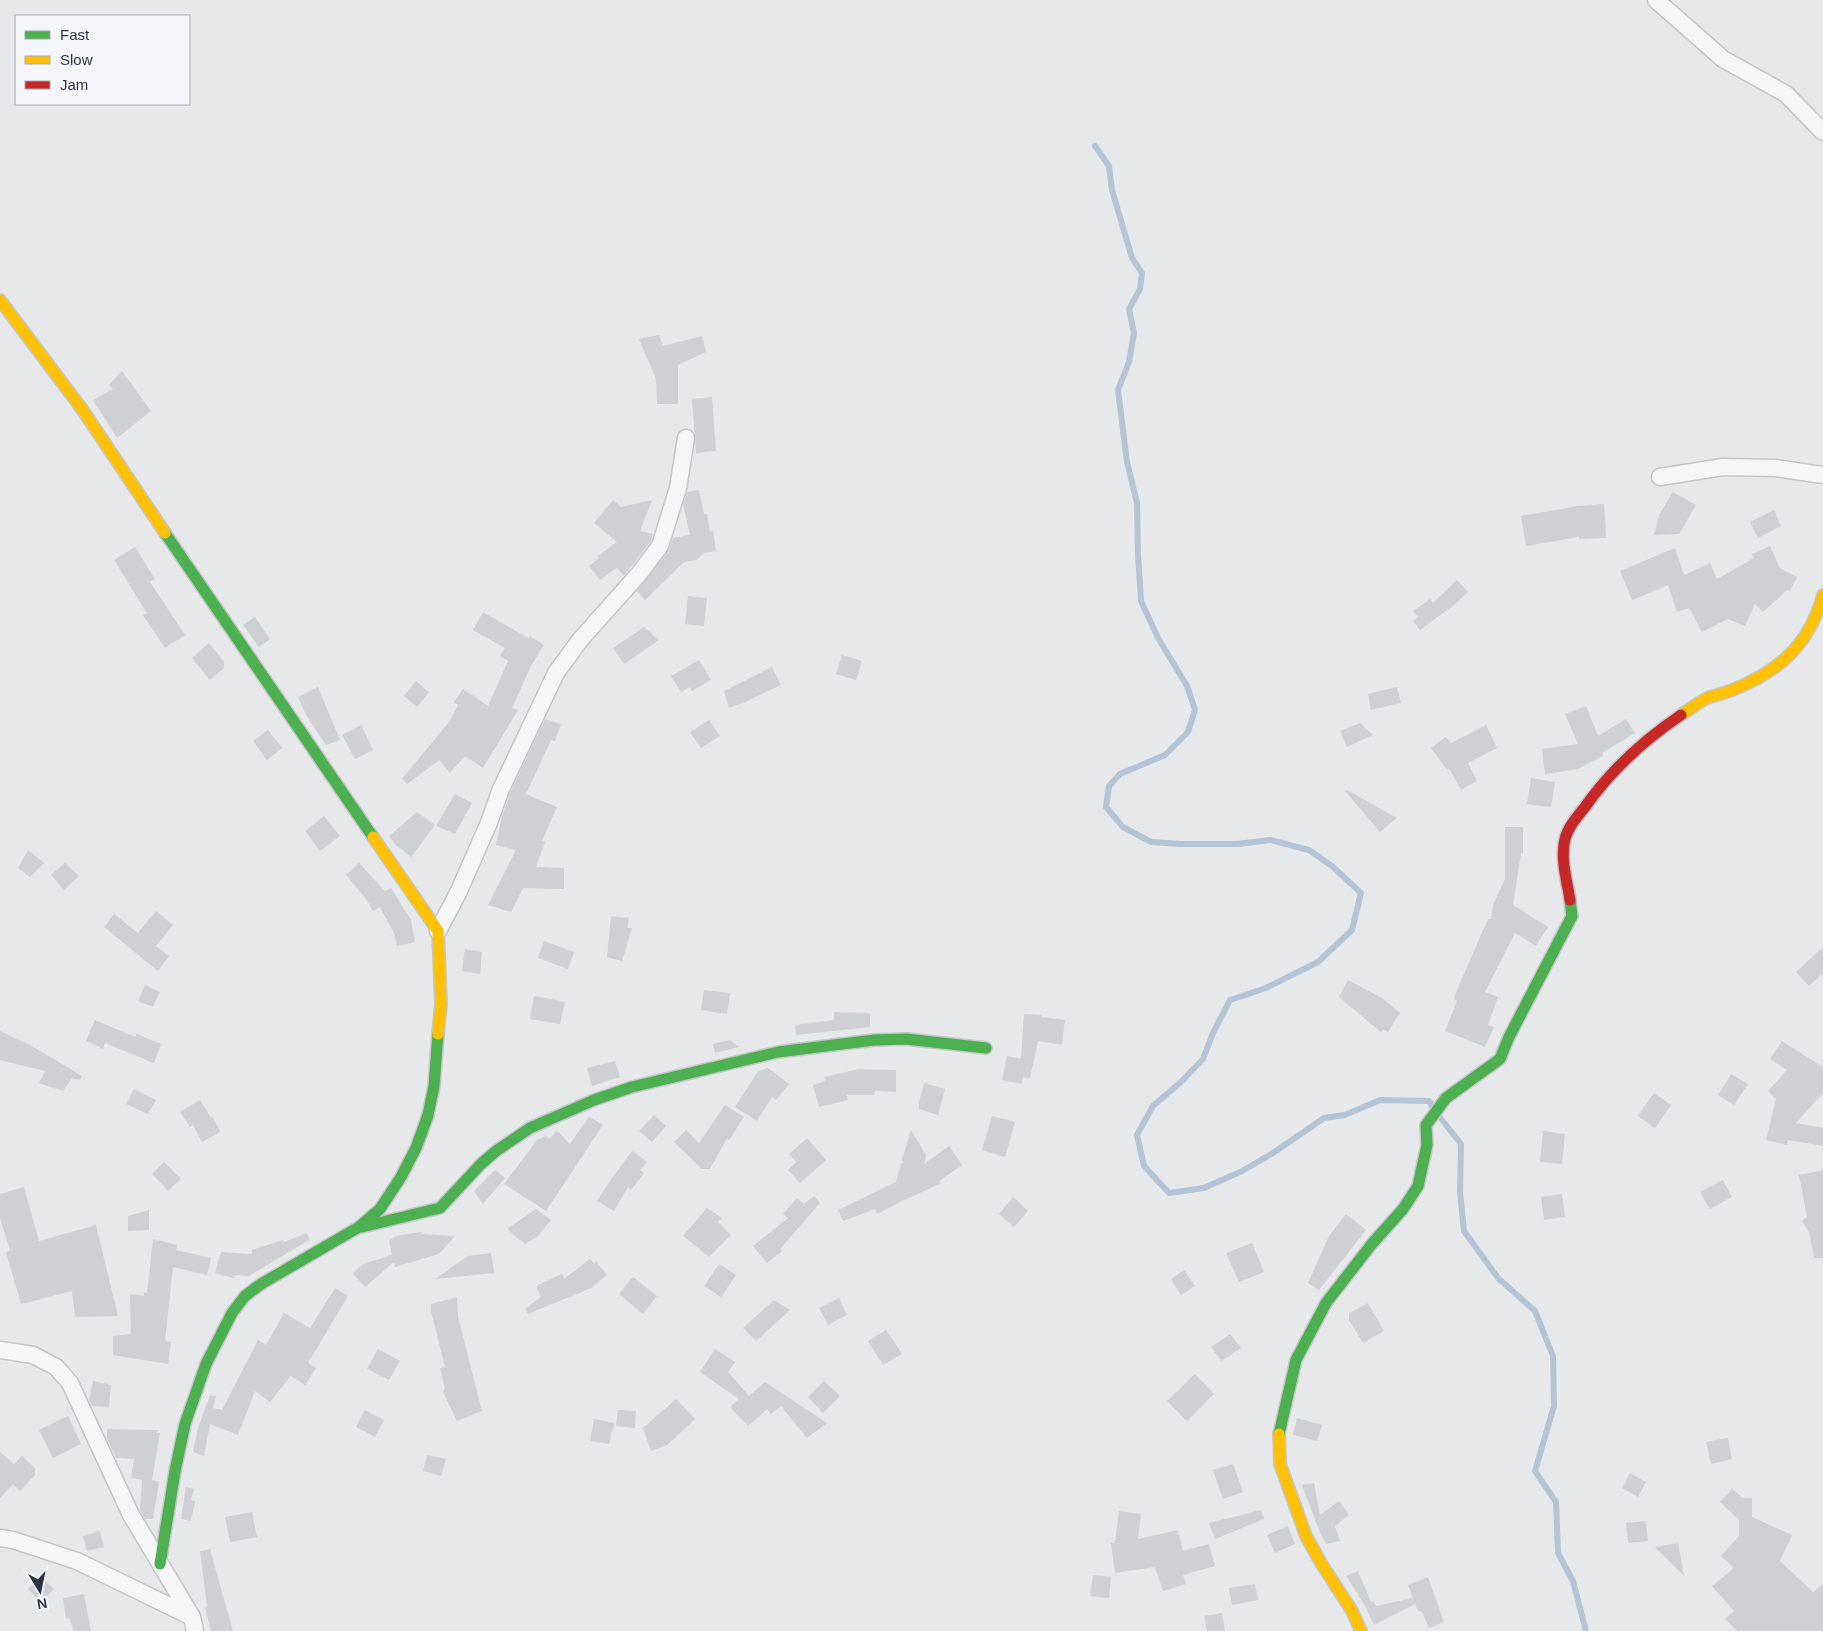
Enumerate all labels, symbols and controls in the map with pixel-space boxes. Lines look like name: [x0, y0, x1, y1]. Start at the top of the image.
legend: [15, 15, 190, 105]
text: Fast: [60, 26, 90, 43]
text: Slow: [60, 51, 93, 68]
text: Jam: [60, 76, 88, 93]
north arrow: [15, 1566, 65, 1616]
text: N: [36, 1595, 49, 1613]

